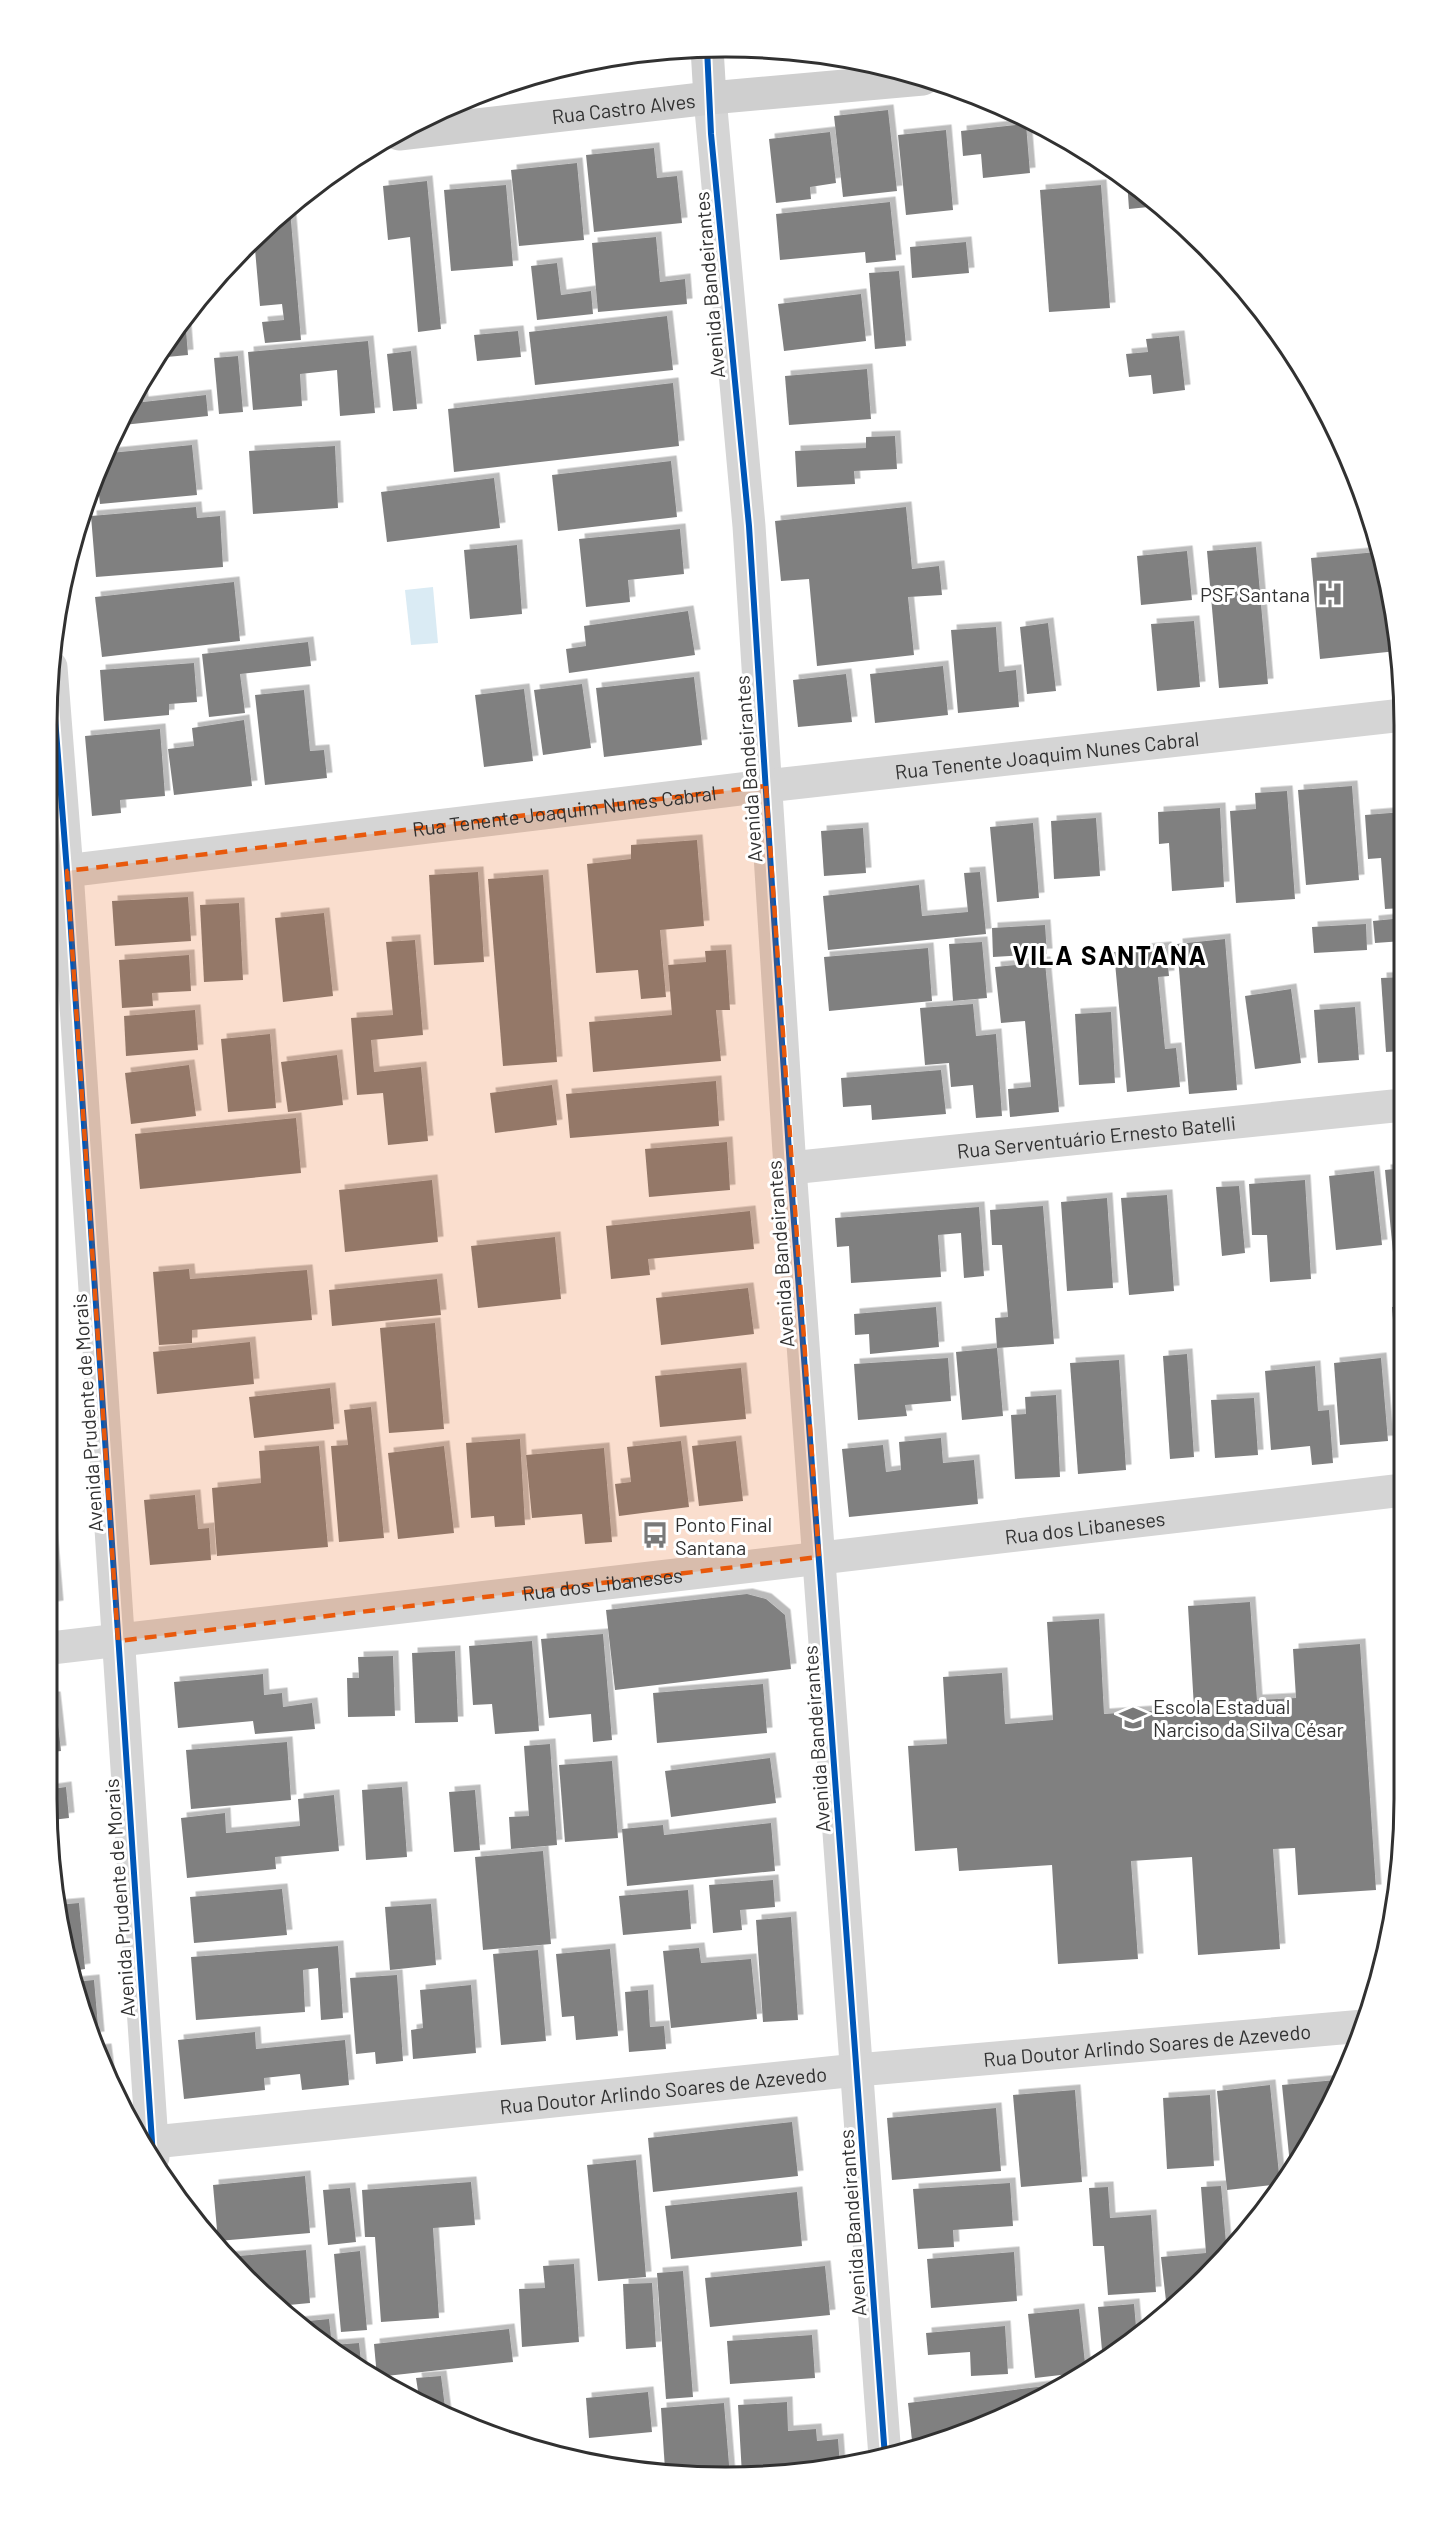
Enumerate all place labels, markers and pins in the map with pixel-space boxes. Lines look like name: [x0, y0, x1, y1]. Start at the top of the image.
hospital icon: PSF Santana: [1315, 579, 1345, 609]
place label: PSF Santana: [1200, 582, 1310, 606]
place label: Ponto Final Santana: [675, 1512, 772, 1559]
bus stop icon: Ponto Final Santana: [640, 1520, 670, 1550]
place label: Escola Estadual Narciso da Silva César: [1153, 1694, 1344, 1741]
school or university icon: Escola Estadual Narciso da Silva César: [1118, 1703, 1148, 1733]

